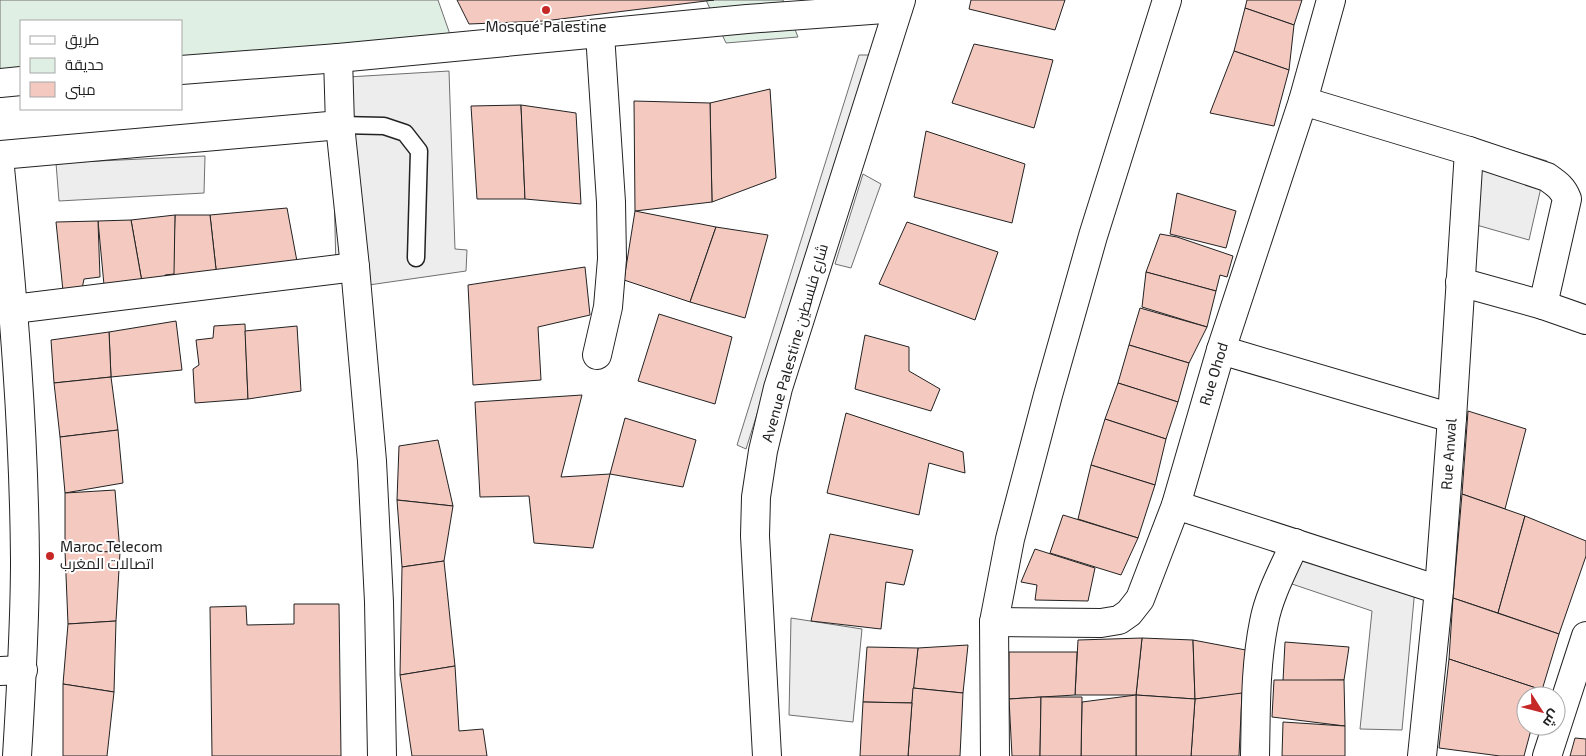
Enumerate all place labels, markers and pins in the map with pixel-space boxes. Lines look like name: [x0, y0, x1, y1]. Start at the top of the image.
marker: Mosqué Palestine: [540, 4, 552, 16]
place label: Mosqué Palestine: [485, 17, 607, 35]
place label: Maroc Telecom اتصالات المغرب: [60, 537, 163, 573]
marker: Maroc Telecom اتصالات المغرب: [44, 550, 56, 562]

